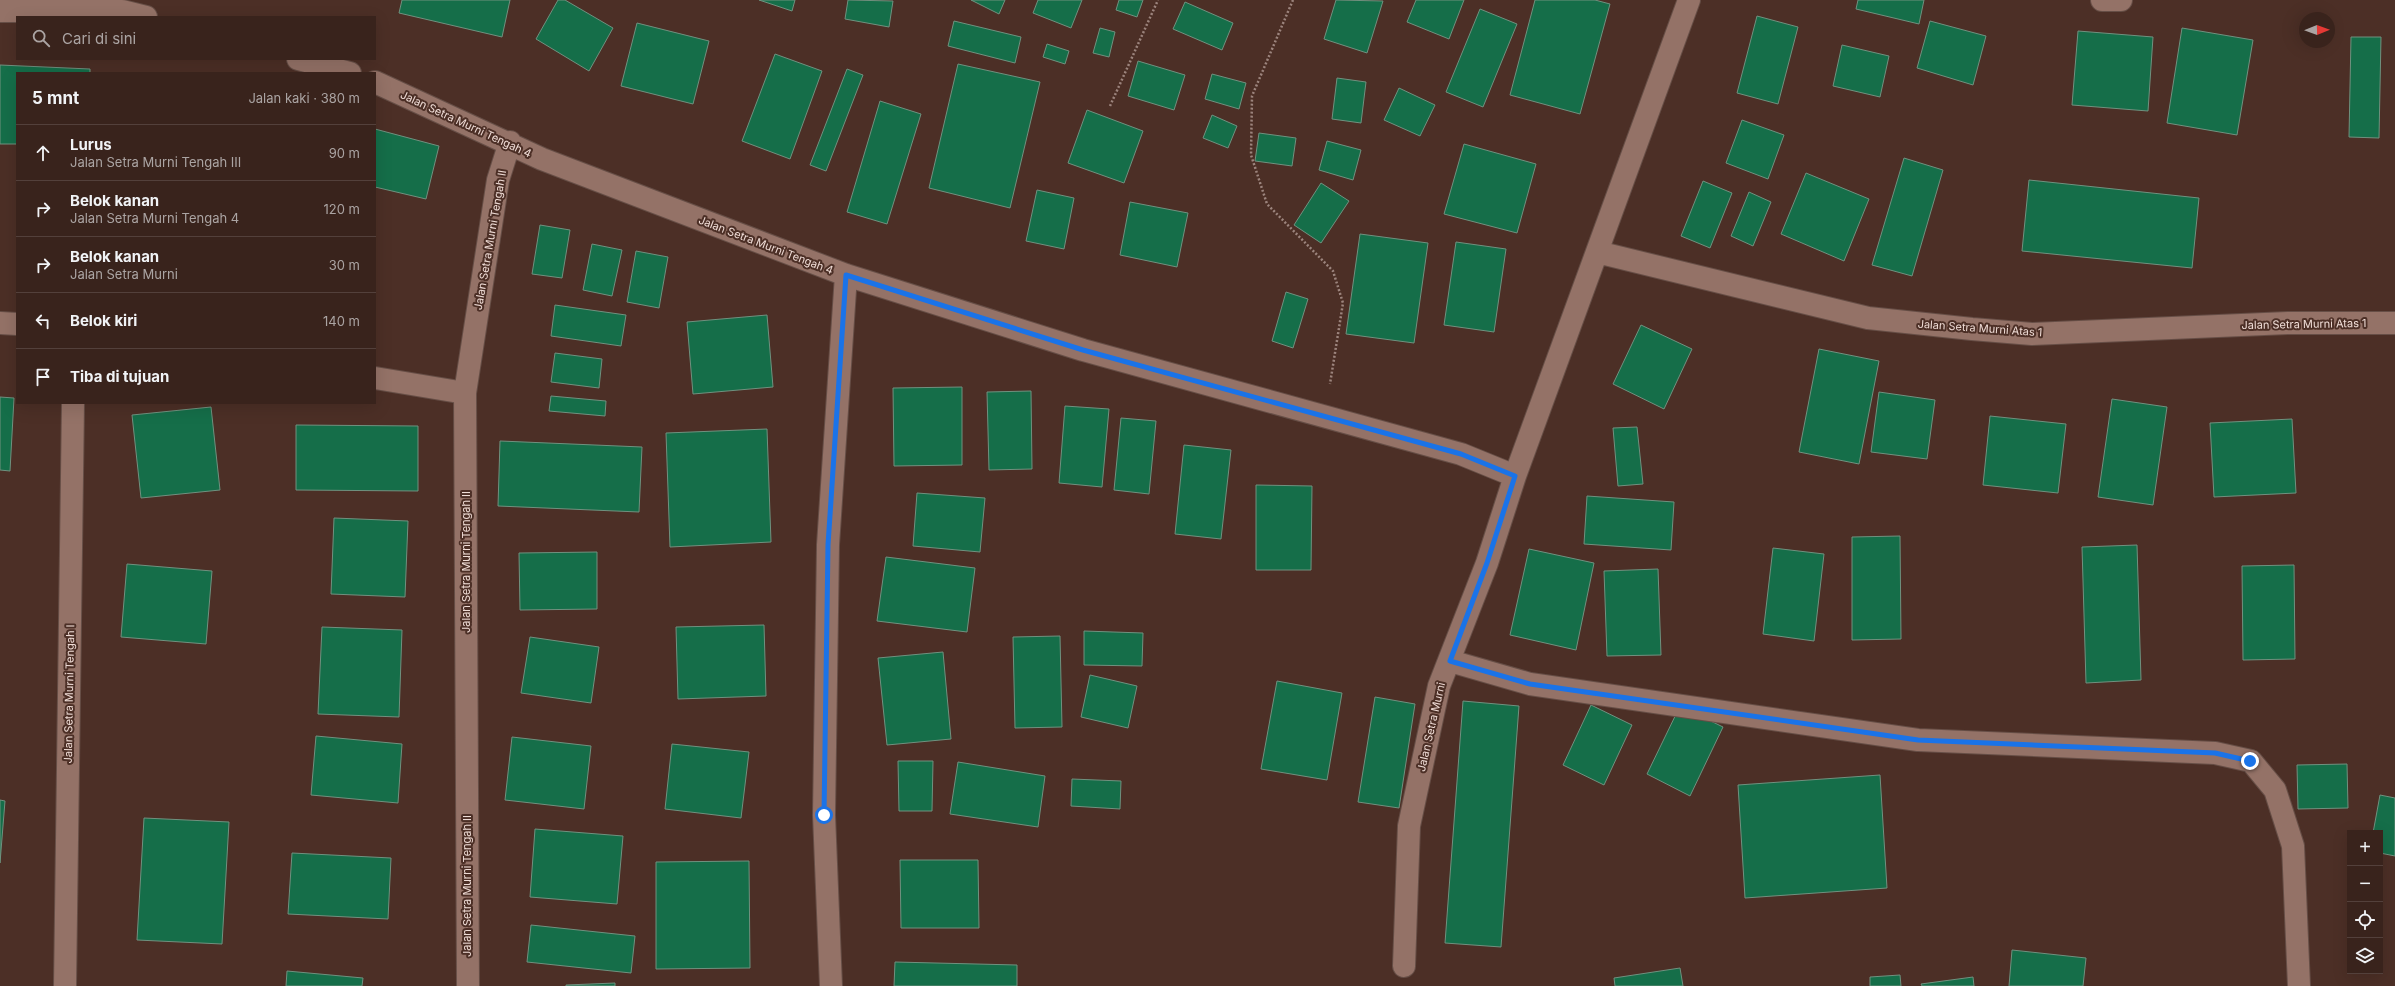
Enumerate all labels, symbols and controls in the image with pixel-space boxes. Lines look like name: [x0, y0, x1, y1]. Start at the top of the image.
north arrow: [2299, 12, 2335, 48]
search box: [16, 16, 376, 60]
icon: search: [30, 27, 52, 49]
text: Cari di sini: [62, 29, 136, 48]
street label: Jalan Setra Murni Tengah 4: [398, 87, 534, 161]
text: 5 mnt: [32, 88, 79, 108]
text: Jalan kaki · 380 m: [248, 90, 360, 106]
text: Lurus: [70, 135, 112, 154]
icon: ahead: [32, 142, 54, 164]
text: 90 m: [329, 145, 360, 161]
text: Jalan Setra Murni Tengah III: [70, 154, 241, 170]
street label: Jalan Setra Murni Tengah II: [471, 169, 509, 311]
text: Belok kanan: [70, 191, 159, 210]
icon: right: [32, 198, 54, 220]
text: 120 m: [324, 201, 360, 217]
text: Jalan Setra Murni Tengah 4: [70, 210, 239, 226]
street label: Jalan Setra Murni Tengah 4: [697, 213, 835, 277]
text: Belok kanan: [70, 247, 159, 266]
icon: right: [32, 254, 54, 276]
text: 30 m: [329, 257, 360, 273]
text: Jalan Setra Murni: [70, 266, 178, 282]
icon: left: [32, 310, 54, 332]
text: Belok kiri: [70, 311, 137, 330]
text: 140 m: [323, 313, 360, 329]
street label: Jalan Setra Murni Atas 1: [2241, 316, 2367, 332]
street label: Jalan Setra Murni Atas 1: [1917, 317, 2043, 339]
icon: arrive: [32, 366, 54, 388]
text: Tiba di tujuan: [70, 367, 169, 386]
street label: Jalan Setra Murni Tengah II: [459, 491, 473, 633]
street label: Jalan Setra Murni Tengah I: [61, 624, 77, 764]
street label: Jalan Setra Murni: [1414, 681, 1448, 773]
route end: [2241, 752, 2259, 770]
route start: [815, 806, 833, 824]
street label: Jalan Setra Murni Tengah II: [460, 815, 474, 957]
map controls: [2347, 830, 2383, 974]
button: +: [2347, 830, 2383, 866]
button: −: [2347, 866, 2383, 902]
button: locate: [2347, 902, 2383, 938]
button: layers: [2347, 938, 2383, 974]

